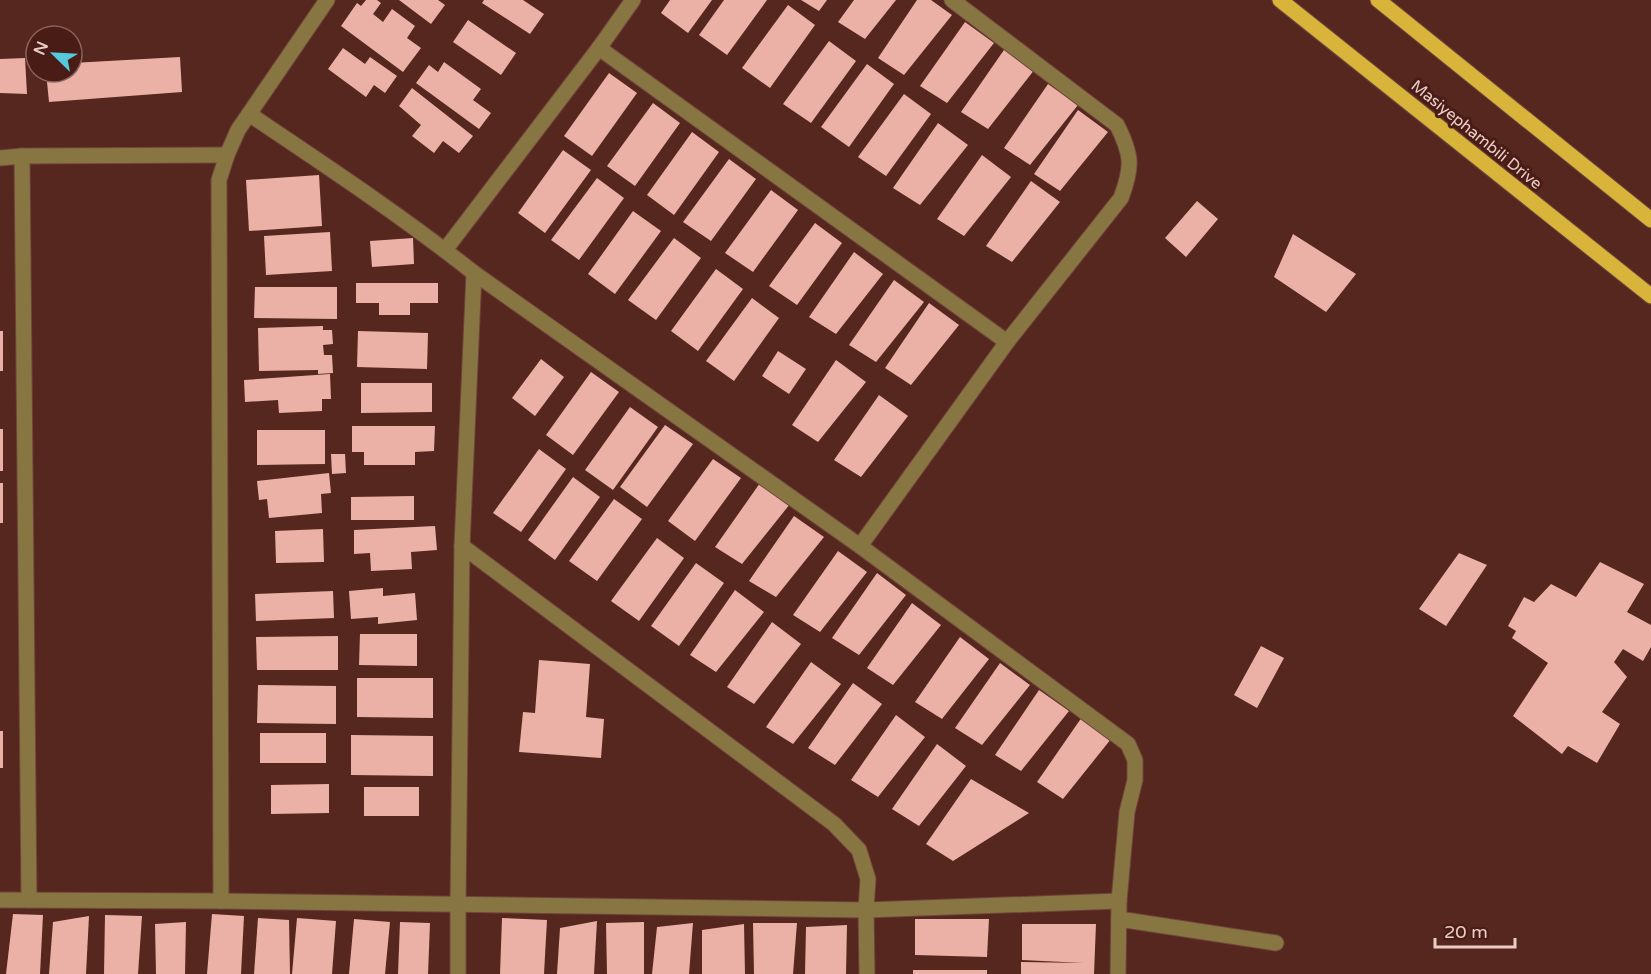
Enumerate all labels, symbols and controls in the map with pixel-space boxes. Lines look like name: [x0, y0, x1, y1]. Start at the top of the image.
north arrow: [24, 24, 84, 84]
text: N: [29, 38, 53, 58]
street label: Masiyephambili Drive: [1407, 76, 1546, 194]
scale bar: [1435, 911, 1514, 949]
text: 20 m: [1444, 921, 1488, 943]

